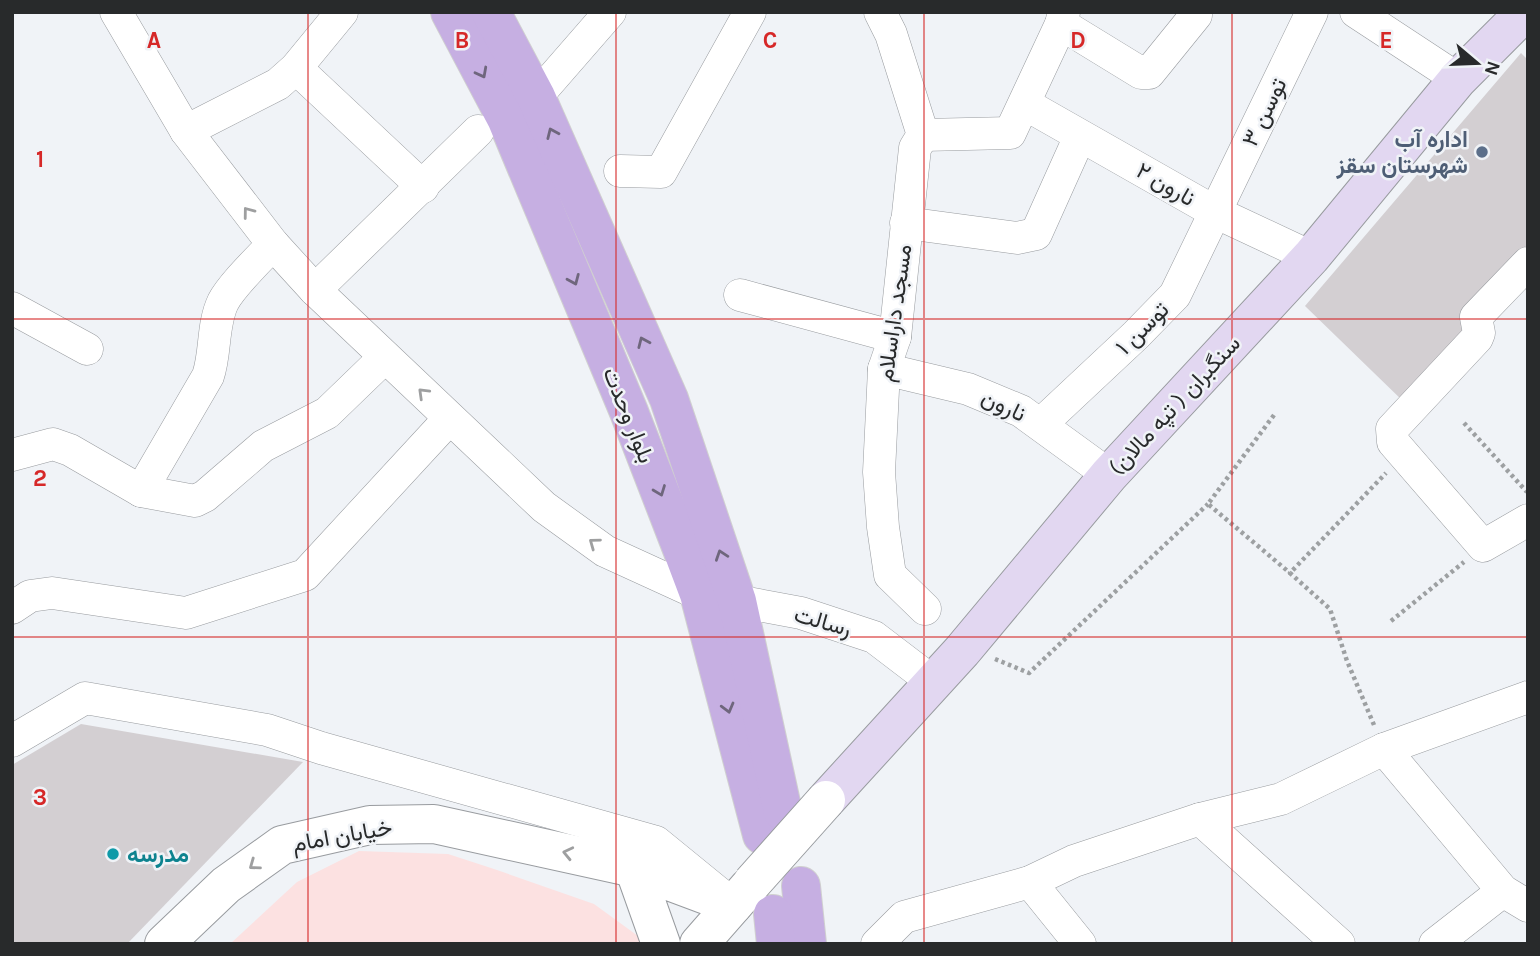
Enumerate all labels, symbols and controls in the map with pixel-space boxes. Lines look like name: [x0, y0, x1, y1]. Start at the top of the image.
text: A: [147, 27, 161, 54]
text: B: [455, 27, 469, 54]
text: C: [763, 27, 777, 54]
text: D: [1070, 27, 1086, 54]
text: E: [1379, 27, 1393, 54]
north arrow: [1442, 28, 1512, 98]
text: N: [1480, 58, 1505, 78]
one-way arrow: [474, 65, 487, 78]
street label: توسن ۳: [1236, 74, 1293, 151]
place label: اداره آب شهرستان سقز: [1336, 126, 1468, 180]
one-way arrow: [546, 128, 560, 141]
marker: اداره آب شهرستان سقز: [1474, 144, 1490, 160]
text: 1: [36, 146, 44, 173]
street label: نارون ۲: [1131, 157, 1200, 213]
one-way arrow: [244, 207, 257, 220]
street label: مسجد داراسلام: [871, 243, 919, 384]
one-way arrow: [566, 273, 580, 286]
street label: توسن ۱: [1110, 296, 1175, 361]
street label: سنگبران ( تپه مالان): [1103, 330, 1247, 482]
one-way arrow: [638, 336, 652, 348]
street label: بلوار وحدت: [596, 363, 660, 467]
street label: نارون: [977, 383, 1030, 429]
one-way arrow: [418, 389, 431, 402]
text: 2: [33, 465, 47, 492]
one-way arrow: [651, 484, 665, 496]
one-way arrow: [589, 538, 601, 551]
one-way arrow: [714, 550, 729, 562]
street label: رسالت: [791, 600, 855, 643]
one-way arrow: [720, 702, 734, 714]
text: 3: [33, 784, 47, 811]
street label: خیابان امام: [290, 813, 394, 859]
place label: مدرسه: [127, 841, 189, 869]
marker: مدرسه: [105, 846, 121, 862]
one-way arrow: [562, 847, 574, 862]
one-way arrow: [249, 857, 262, 869]

